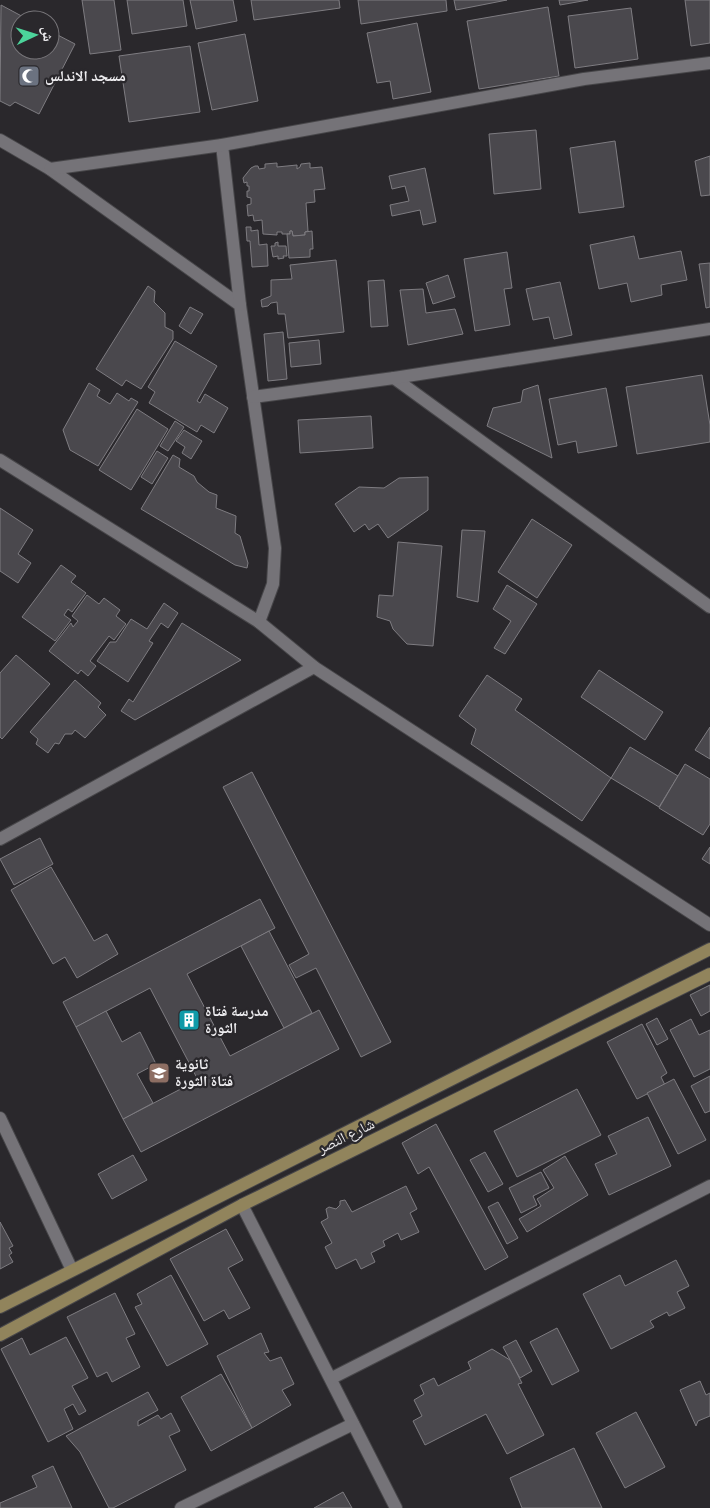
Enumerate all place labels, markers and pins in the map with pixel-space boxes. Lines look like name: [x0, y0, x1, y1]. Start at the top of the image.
mosque icon: مسجد الاندلس: [17, 64, 41, 88]
place label: مسجد الاندلس: [45, 67, 126, 85]
place label: مدرسة فتاة الثورة: [205, 1002, 268, 1037]
building icon: مدرسة فتاة الثورة: [177, 1008, 201, 1032]
place label: ثانوية فتاة الثورة: [175, 1055, 233, 1090]
school or university icon: ثانوية فتاة الثورة: [147, 1061, 171, 1085]

